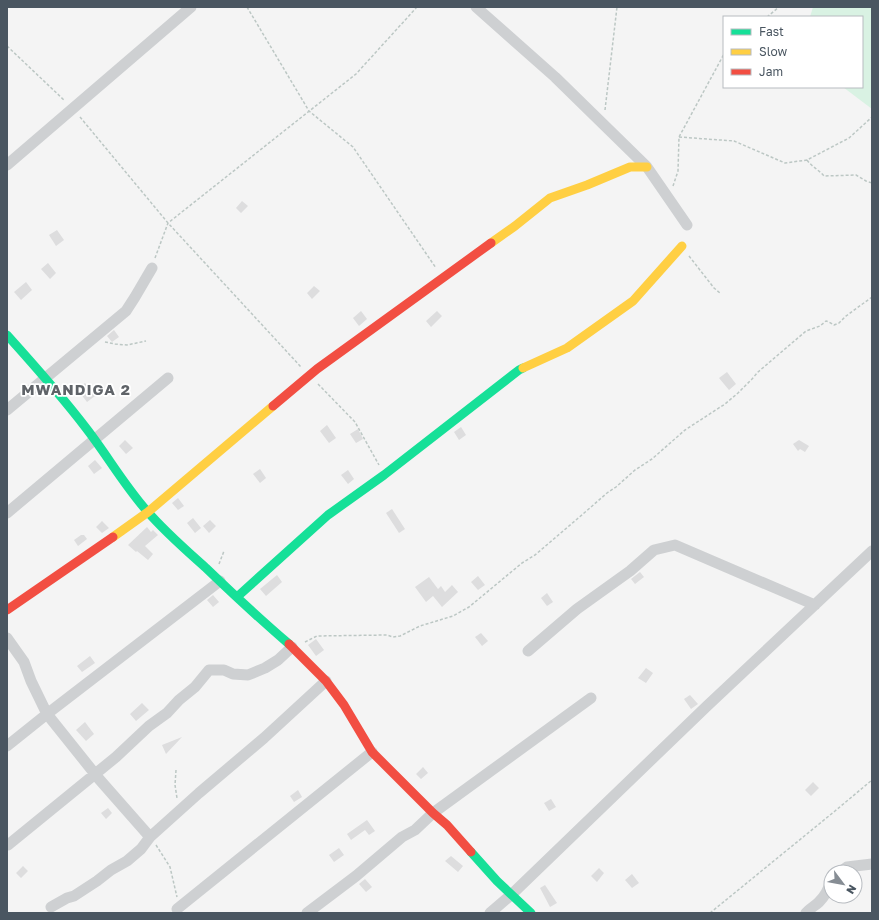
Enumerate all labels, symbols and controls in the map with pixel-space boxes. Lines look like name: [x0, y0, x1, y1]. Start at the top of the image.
legend: [723, 16, 863, 88]
text: Fast: [759, 24, 784, 39]
text: Slow: [759, 44, 787, 59]
text: Jam: [759, 64, 783, 79]
district label: MWANDIGA 2: [21, 380, 131, 398]
north arrow: [823, 864, 863, 904]
text: N: [844, 883, 860, 897]

